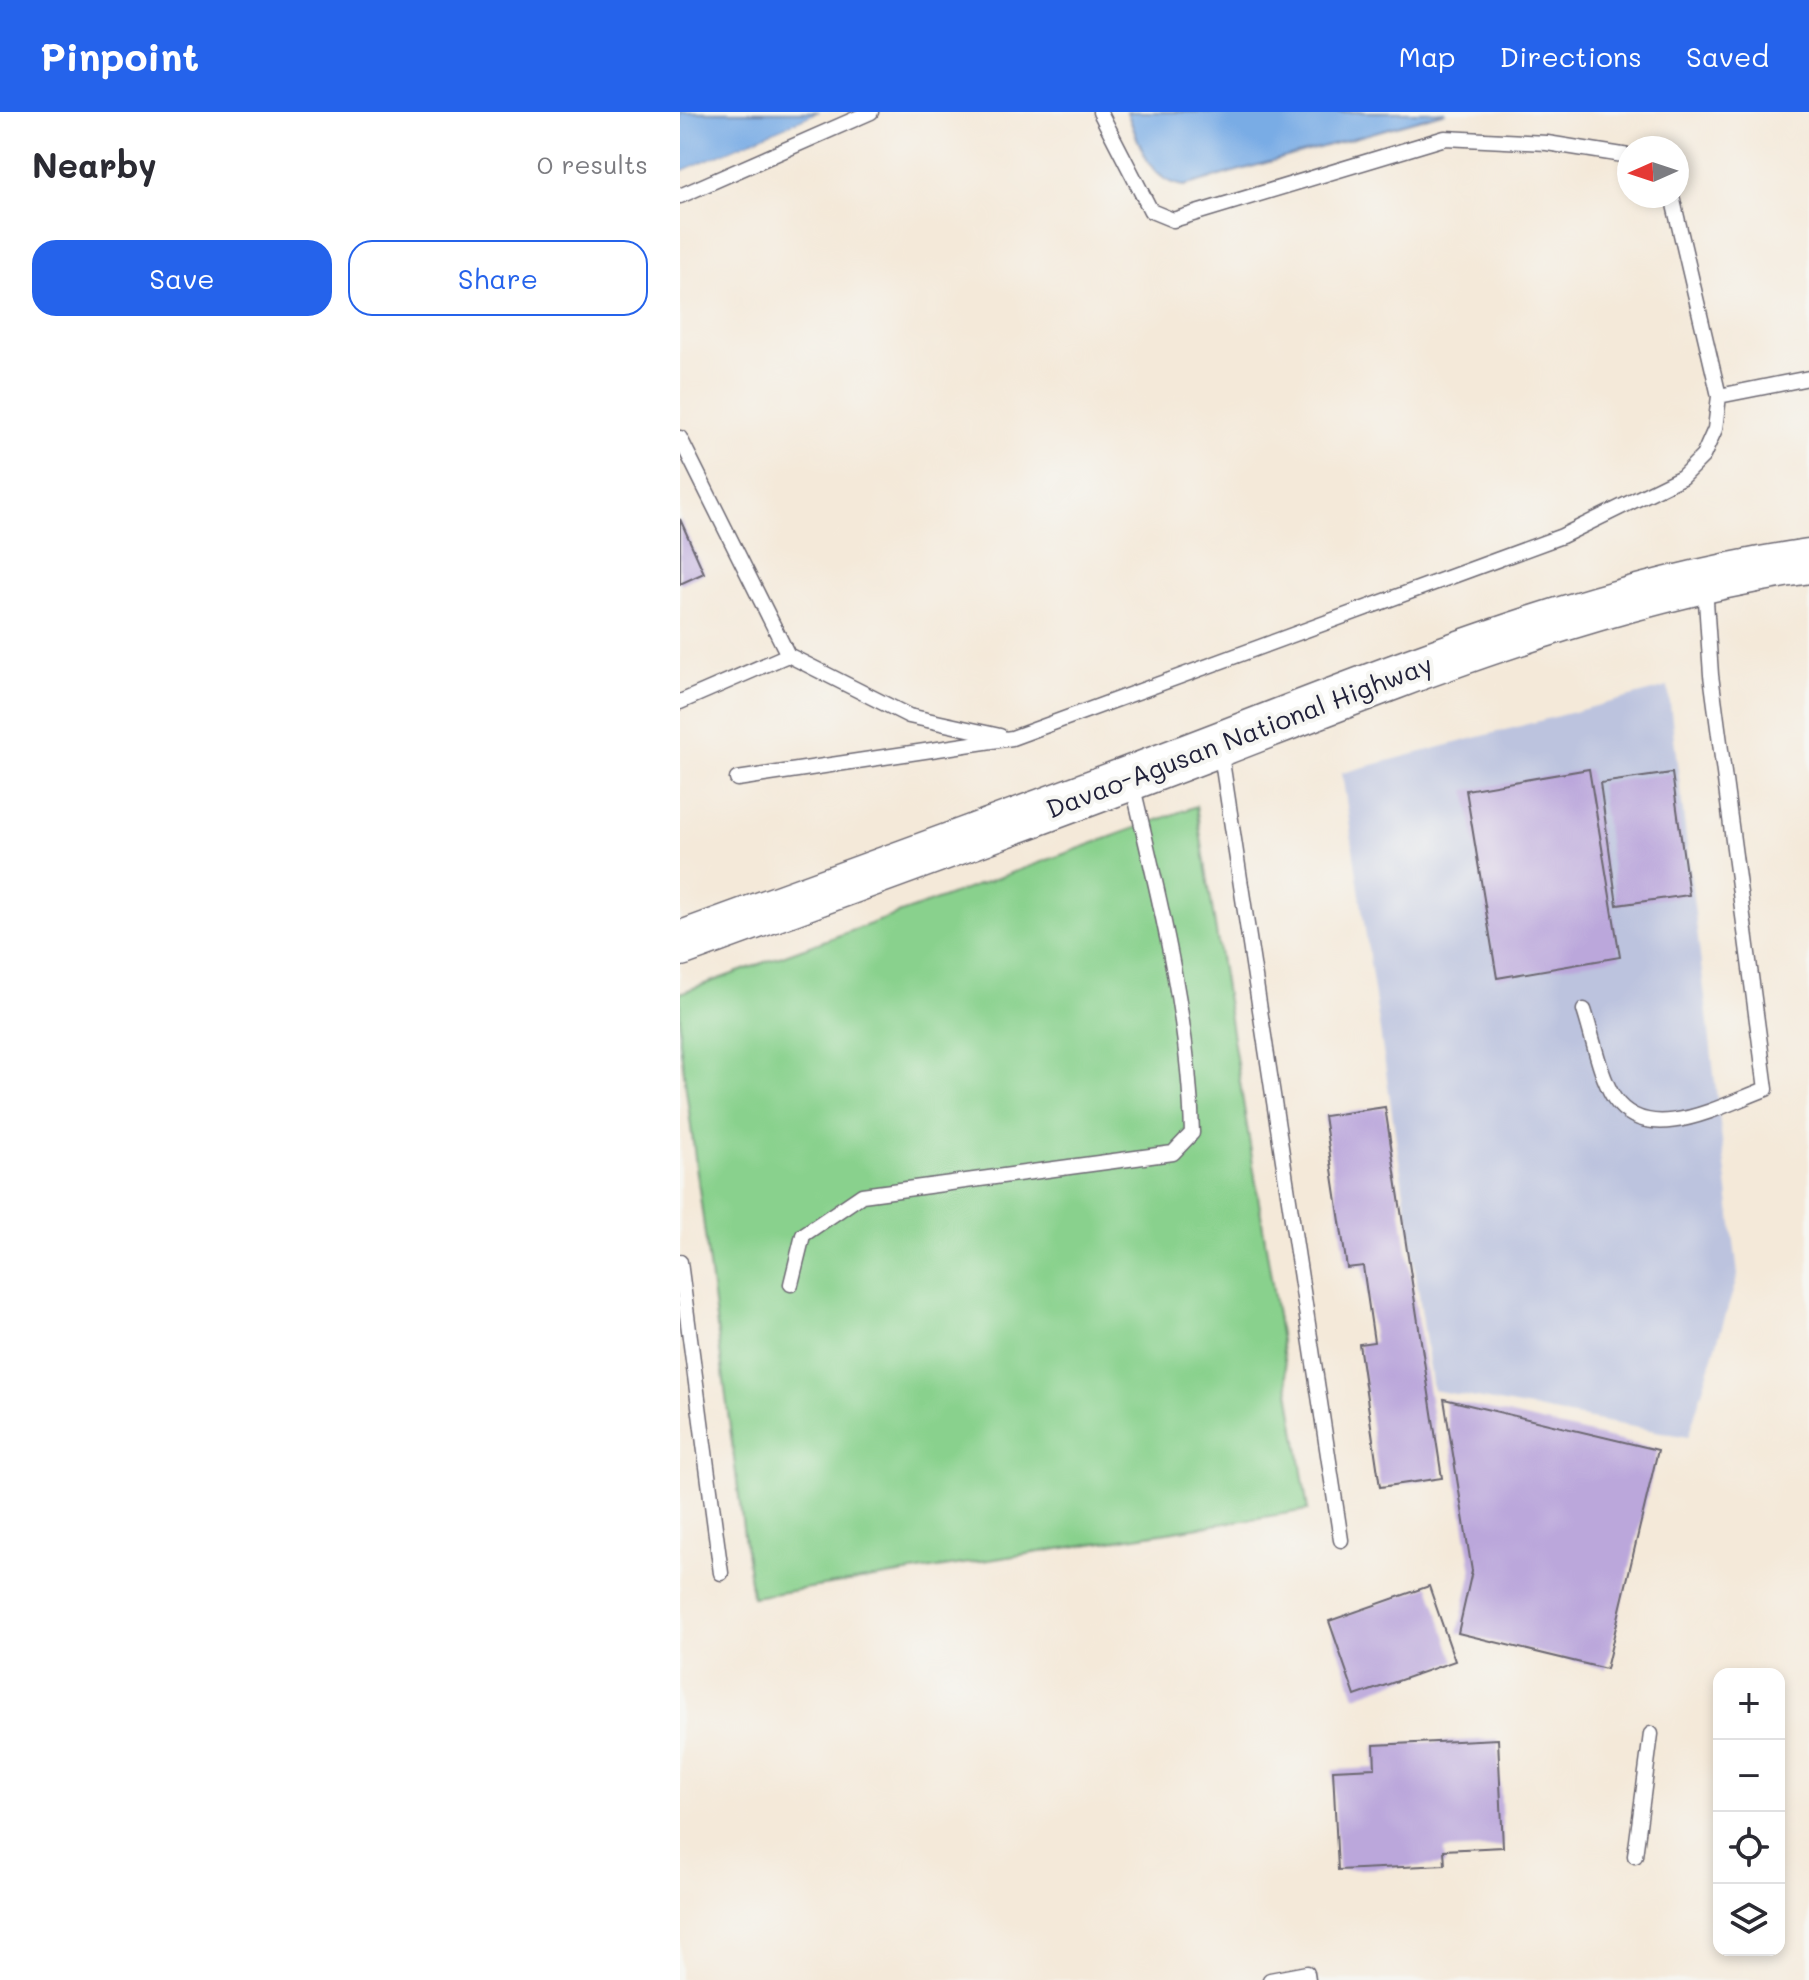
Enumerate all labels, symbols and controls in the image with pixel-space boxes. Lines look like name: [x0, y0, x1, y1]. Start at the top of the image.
text: Pinpoint: [40, 31, 199, 81]
text: Map: [1399, 38, 1456, 74]
text: Directions: [1500, 38, 1642, 74]
text: Saved: [1686, 38, 1769, 74]
north arrow: [1617, 136, 1689, 208]
text: Nearby: [32, 142, 157, 187]
text: 0 results: [537, 147, 648, 181]
button: Save: [32, 240, 332, 316]
button: Share: [348, 240, 648, 316]
street label: Davao-Agusan National Highway: [1041, 646, 1437, 826]
map controls: [1713, 1668, 1785, 1956]
button: +: [1713, 1668, 1785, 1740]
button: −: [1713, 1740, 1785, 1812]
button: locate: [1713, 1812, 1785, 1884]
button: layers: [1713, 1884, 1785, 1956]

